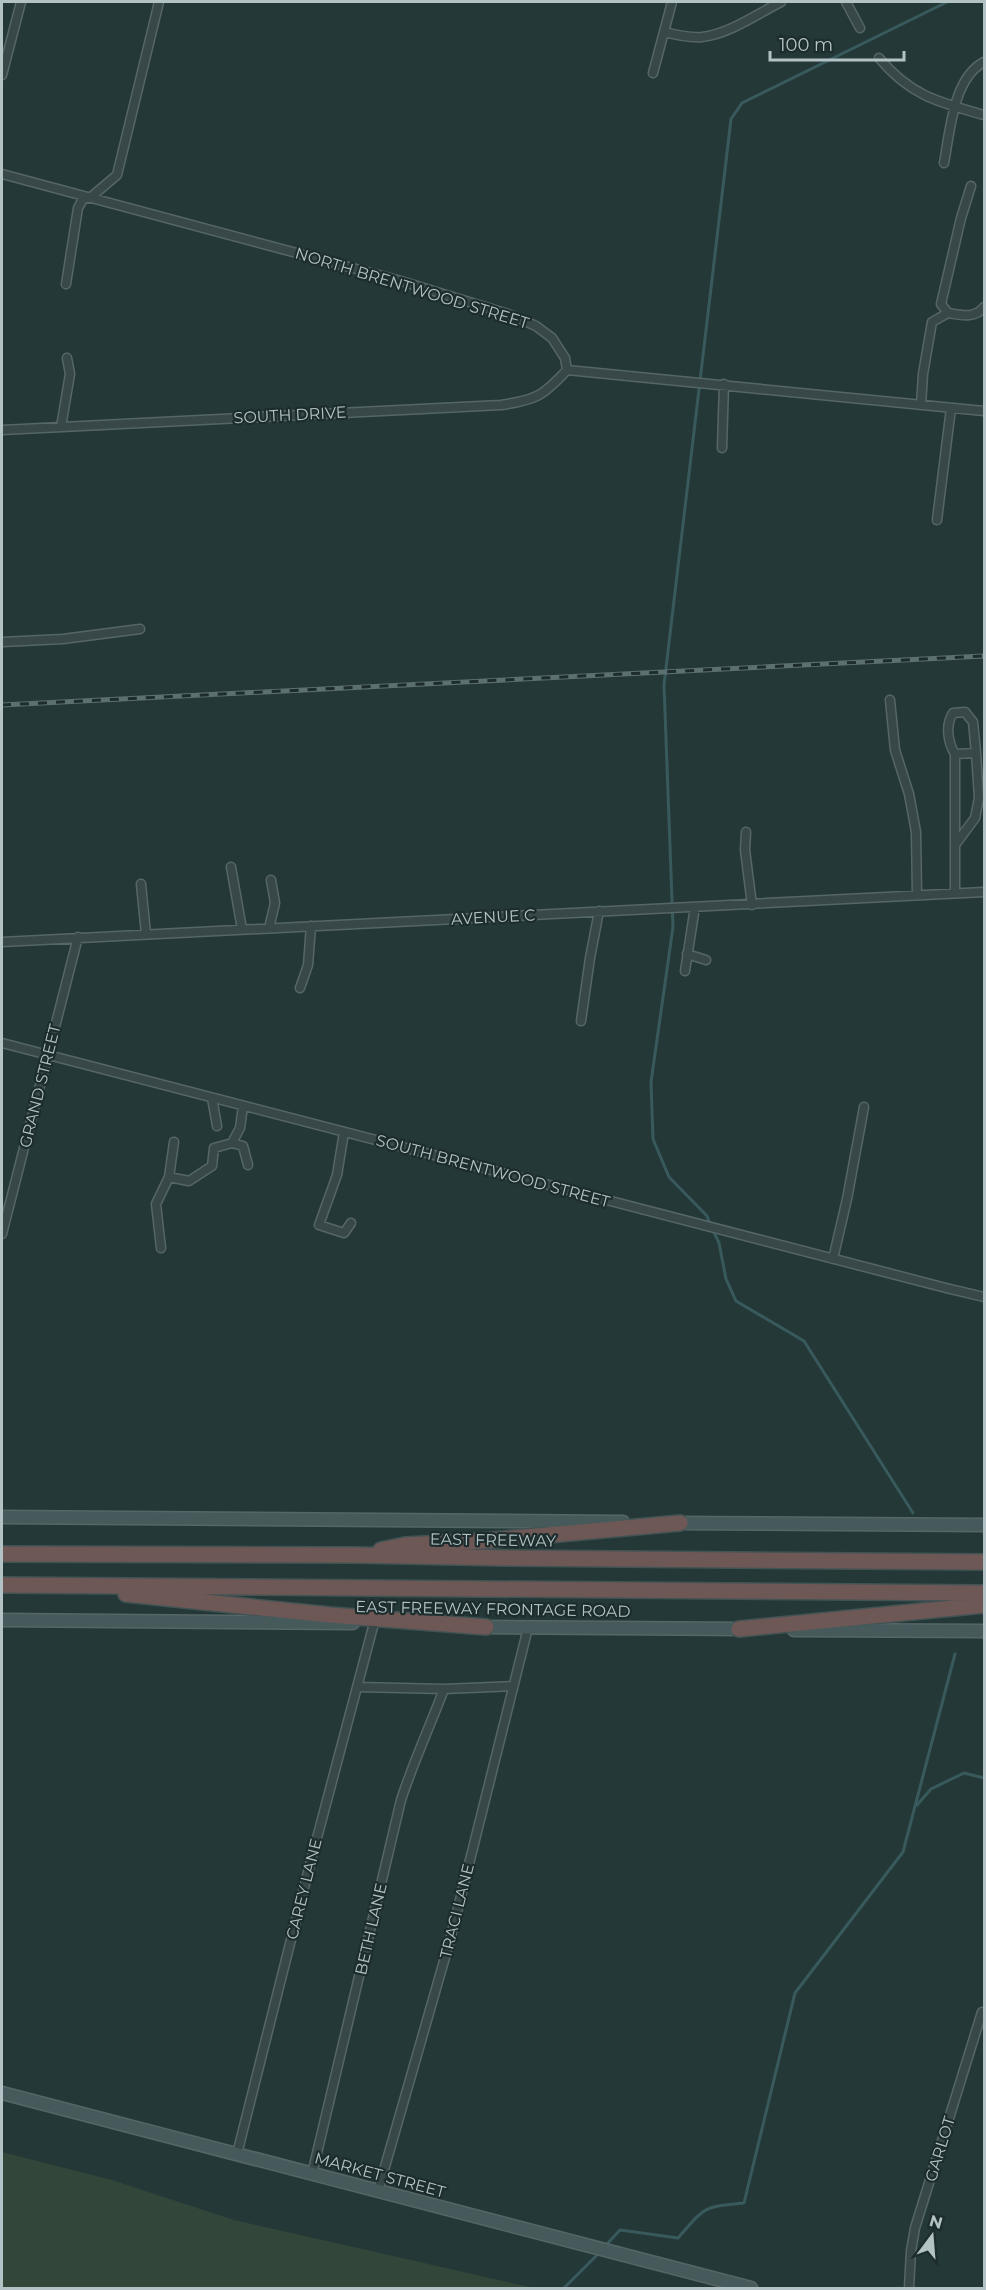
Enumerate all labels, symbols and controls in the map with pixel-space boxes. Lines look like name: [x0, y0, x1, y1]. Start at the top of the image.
scale bar: [770, 24, 904, 62]
text: 100 m: [779, 34, 833, 56]
street label: NORTH BRENTWOOD STREET: [293, 243, 532, 333]
street label: SOUTH DRIVE: [233, 403, 347, 427]
street label: AVENUE C: [450, 905, 536, 929]
street label: GRAND STREET: [15, 1021, 65, 1150]
street label: SOUTH BRENTWOOD STREET: [374, 1131, 613, 1212]
street label: EAST FREEWAY: [430, 1529, 557, 1551]
street label: EAST FREEWAY FRONTAGE ROAD: [355, 1597, 631, 1621]
street label: CAREY LANE: [282, 1836, 326, 1942]
street label: TRACI LANE: [436, 1862, 478, 1960]
street label: BETH LANE: [351, 1881, 391, 1977]
street label: GARLOT: [921, 2113, 959, 2184]
street label: MARKET STREET: [312, 2148, 448, 2202]
north arrow: [902, 2206, 962, 2266]
text: N: [927, 2211, 945, 2233]

